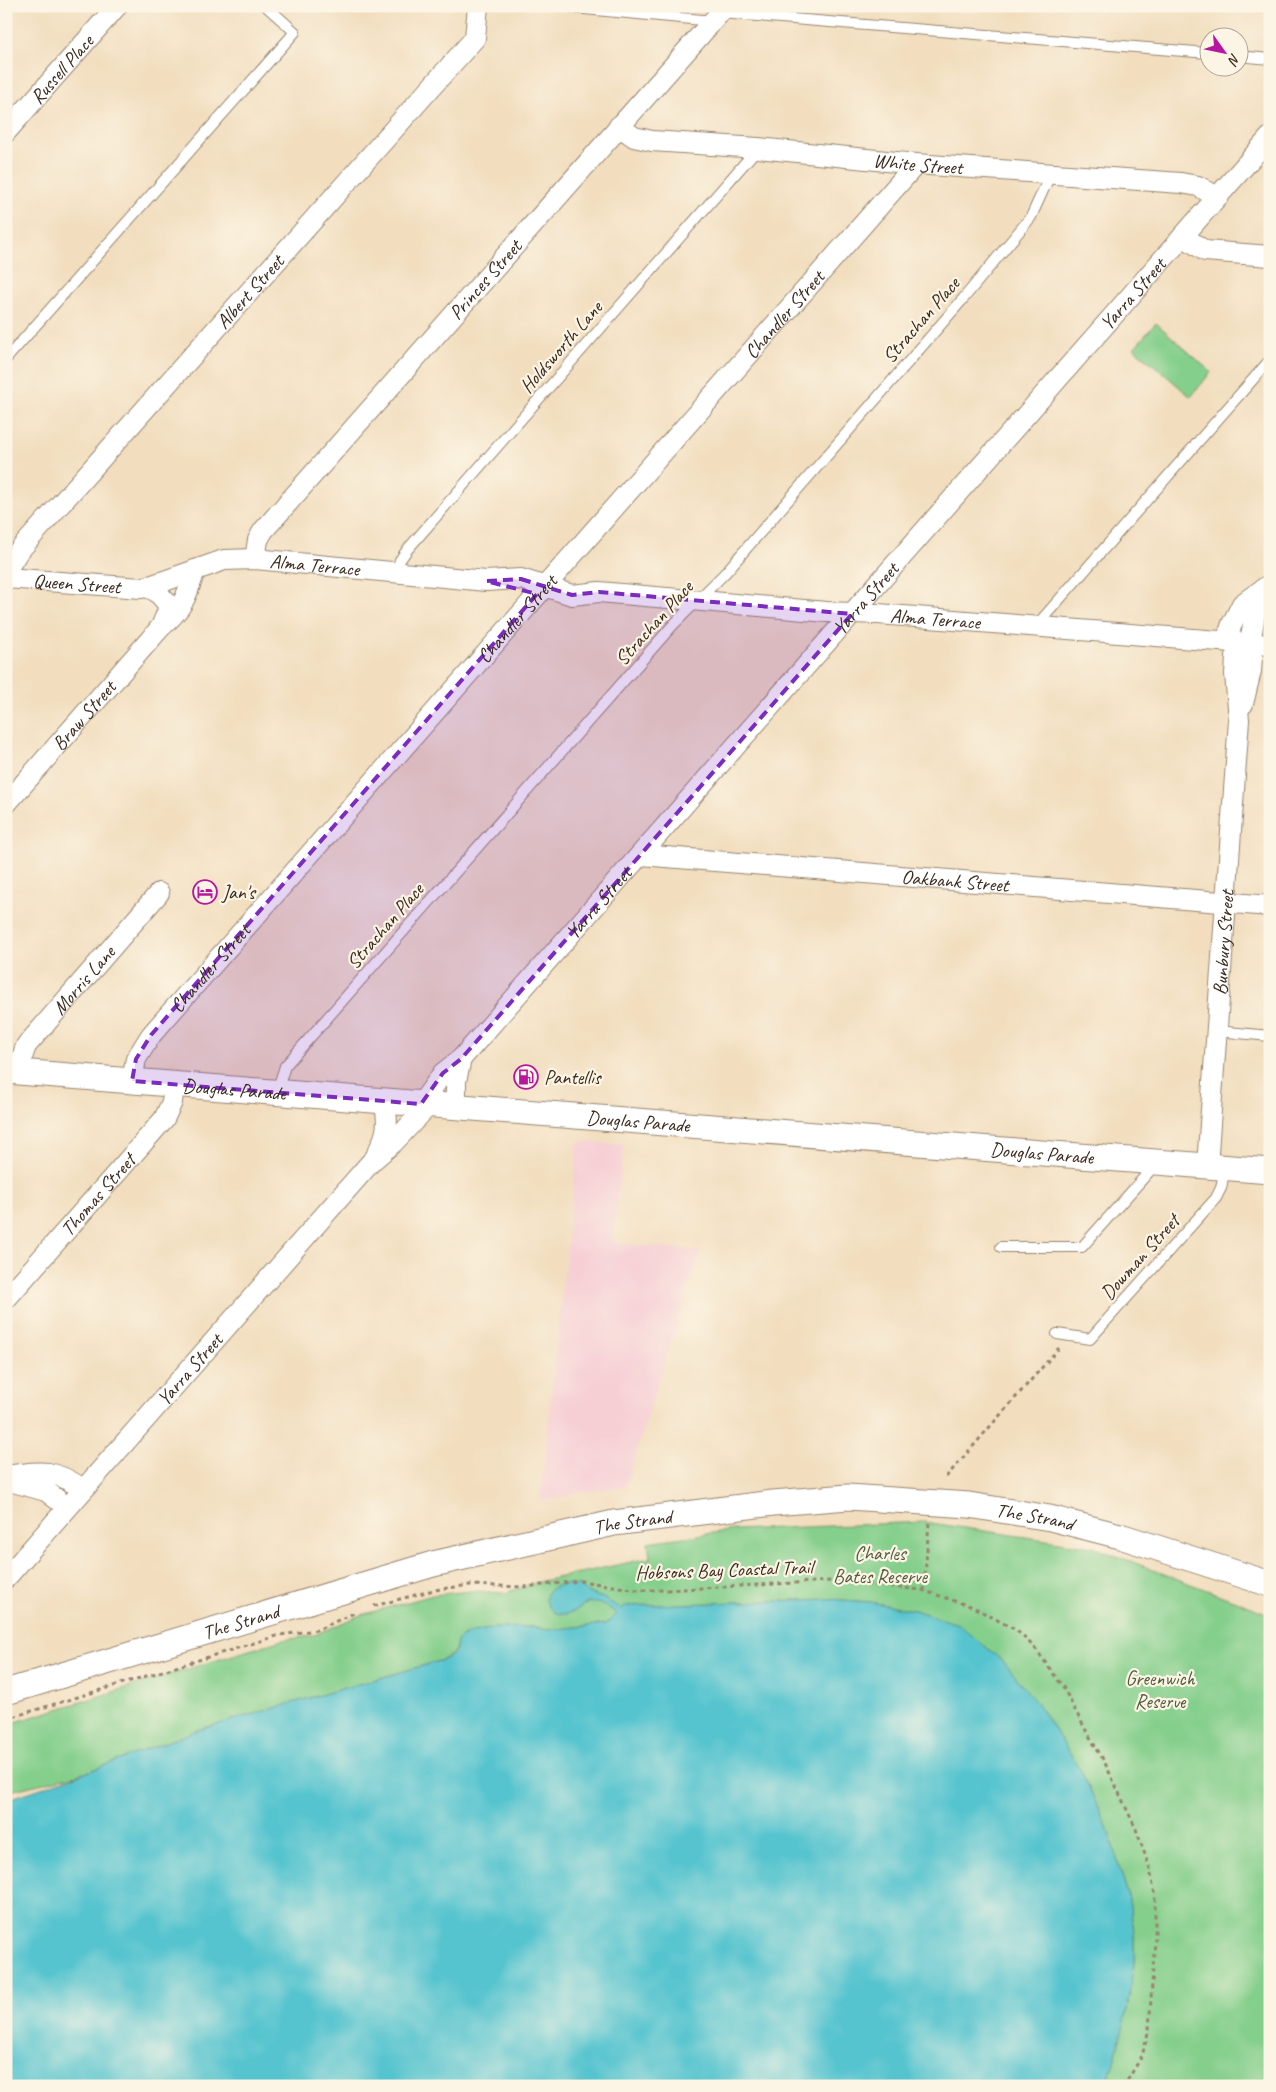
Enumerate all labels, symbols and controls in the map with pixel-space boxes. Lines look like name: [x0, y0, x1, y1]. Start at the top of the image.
street label: Russell Place: [24, 28, 100, 109]
north arrow: [1198, 28, 1248, 78]
text: N: [1224, 51, 1244, 69]
street label: White Street: [872, 147, 966, 180]
street label: Princes Street: [443, 233, 528, 324]
street label: Albert Street: [210, 248, 291, 334]
street label: Yarra Street: [1094, 251, 1172, 335]
street label: Chandler Street: [739, 263, 831, 364]
street label: Strachan Place: [877, 271, 966, 368]
street label: Holdsworth Lane: [514, 295, 609, 398]
street label: Alma Terrace: [269, 548, 362, 582]
street label: Yarra Street: [827, 555, 905, 639]
street label: Chandler Street: [471, 567, 564, 668]
street label: Queen Street: [32, 568, 124, 599]
street label: Strachan Place: [609, 574, 700, 671]
street label: Alma Terrace: [889, 603, 982, 635]
street label: Braw Street: [46, 673, 123, 755]
street label: Yarra Street: [560, 859, 638, 944]
street label: Oakbank Street: [901, 864, 1012, 897]
street label: Strachan Place: [341, 877, 430, 974]
hotel icon: Jan's: [192, 879, 218, 905]
place label: Jan's: [221, 880, 257, 905]
street label: Bunbury Street: [1207, 887, 1239, 996]
street label: Chandler Street: [164, 917, 257, 1017]
street label: Morris Lane: [47, 939, 121, 1020]
fuel station icon: Pantellis: [513, 1064, 539, 1090]
place label: Pantellis: [544, 1065, 603, 1090]
street label: Douglas Parade: [182, 1073, 288, 1106]
street label: Douglas Parade: [585, 1104, 692, 1138]
street label: Douglas Parade: [989, 1136, 1096, 1170]
street label: Thomas Street: [55, 1146, 143, 1241]
street label: Dowman Street: [1095, 1207, 1187, 1305]
street label: Yarra Street: [151, 1326, 229, 1410]
street label: The Strand: [994, 1497, 1080, 1537]
street label: The Strand: [591, 1503, 676, 1540]
park label: Charles Bates Reserve: [833, 1541, 929, 1589]
street label: Hobsons Bay Coastal Trail: [635, 1554, 817, 1586]
street label: The Strand: [199, 1597, 285, 1645]
park label: Greenwich Reserve: [1125, 1666, 1196, 1714]

